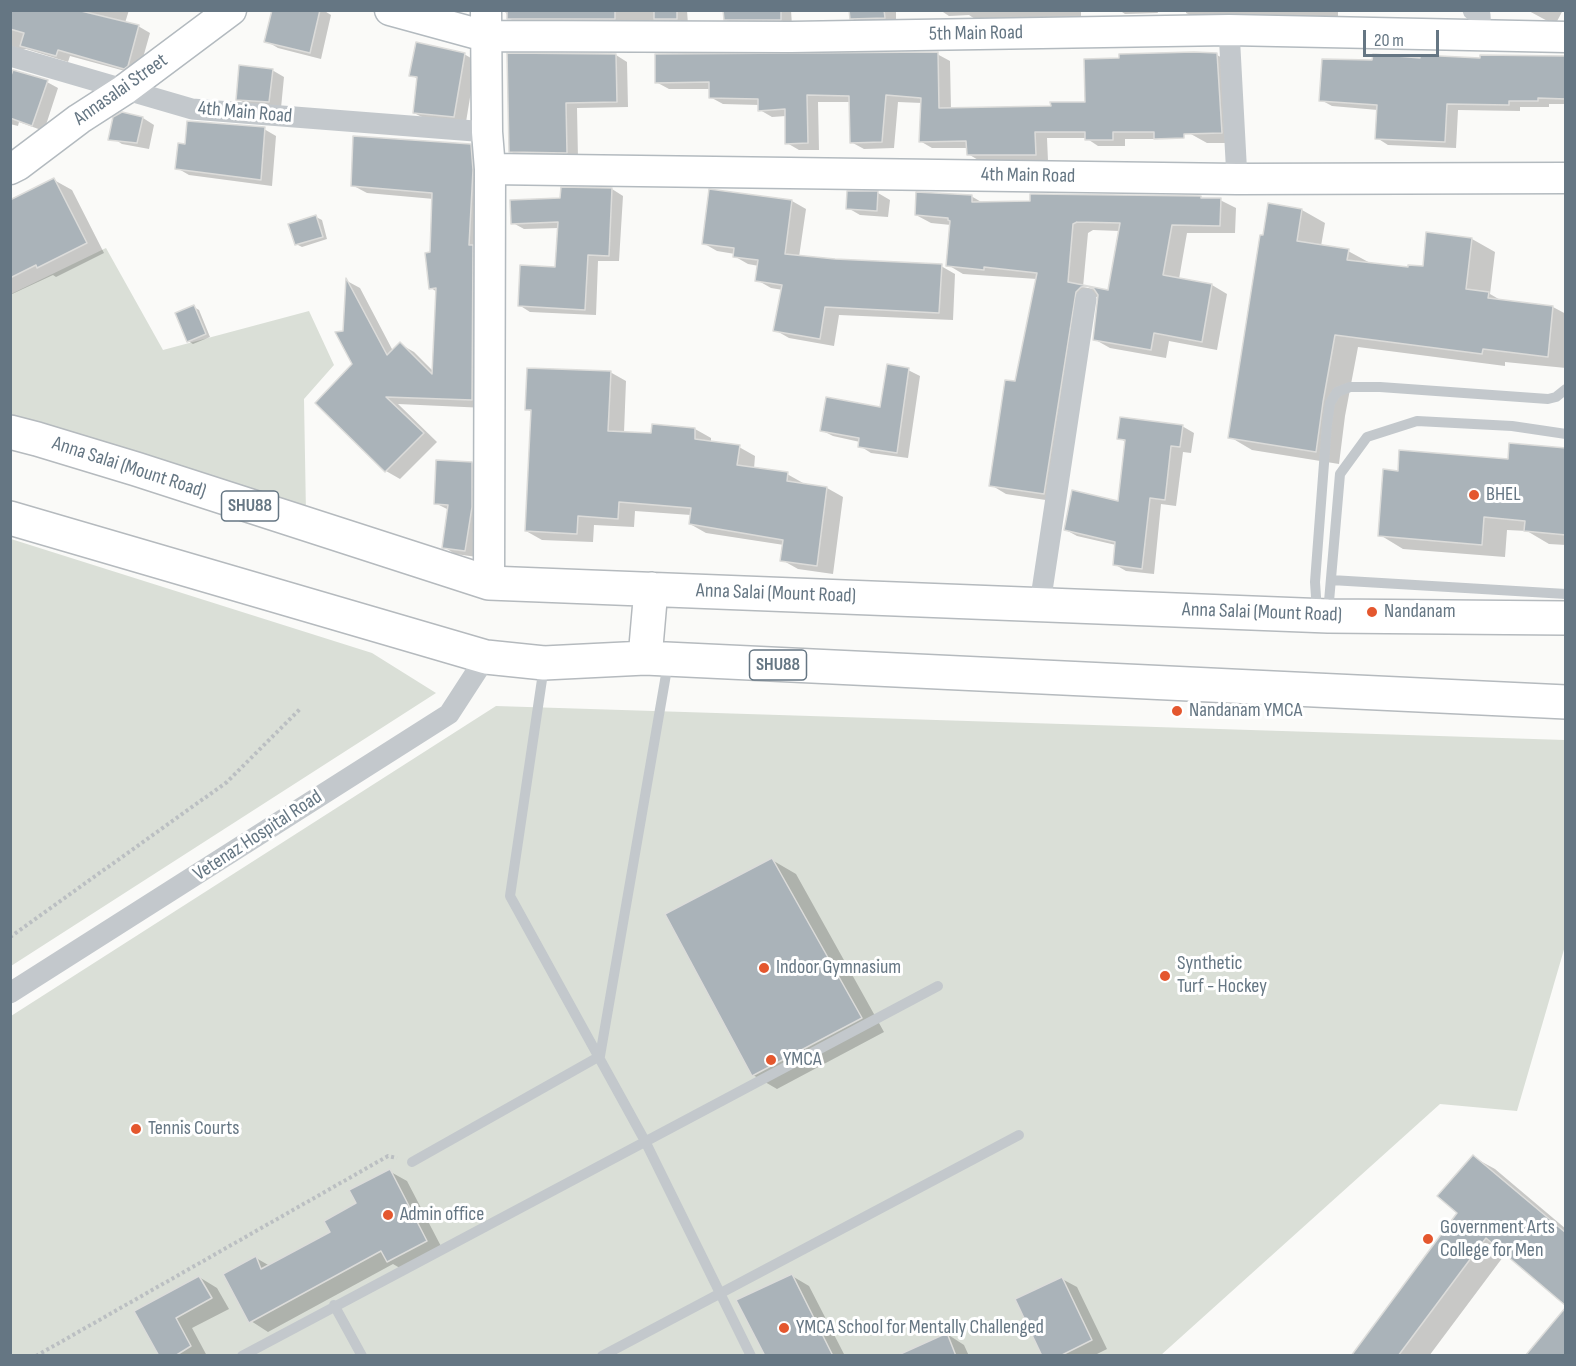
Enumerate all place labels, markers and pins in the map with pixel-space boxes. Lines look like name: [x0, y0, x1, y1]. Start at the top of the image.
place label: BHEL: [1486, 483, 1521, 507]
marker: BHEL: [1467, 488, 1481, 502]
place label: Nandanam: [1384, 600, 1456, 624]
marker: Nandanam: [1365, 605, 1379, 619]
place label: Nandanam YMCA: [1189, 699, 1302, 723]
marker: Nandanam YMCA: [1170, 704, 1184, 718]
place label: Synthetic Turf - Hockey: [1177, 952, 1267, 999]
place label: Indoor Gymnasium: [776, 956, 901, 980]
marker: Indoor Gymnasium: [757, 961, 771, 975]
marker: Synthetic Turf - Hockey: [1158, 969, 1172, 983]
place label: YMCA: [783, 1048, 821, 1072]
marker: YMCA: [764, 1053, 778, 1067]
place label: Tennis Courts: [148, 1117, 239, 1141]
marker: Tennis Courts: [129, 1122, 143, 1136]
place label: Admin office: [400, 1203, 484, 1227]
marker: Admin office: [381, 1208, 395, 1222]
place label: Government Arts College for Men: [1440, 1216, 1555, 1263]
marker: Government Arts College for Men: [1421, 1232, 1435, 1246]
place label: YMCA School for Mentally Challenged: [796, 1316, 1044, 1340]
marker: YMCA School for Mentally Challenged: [777, 1321, 791, 1335]

